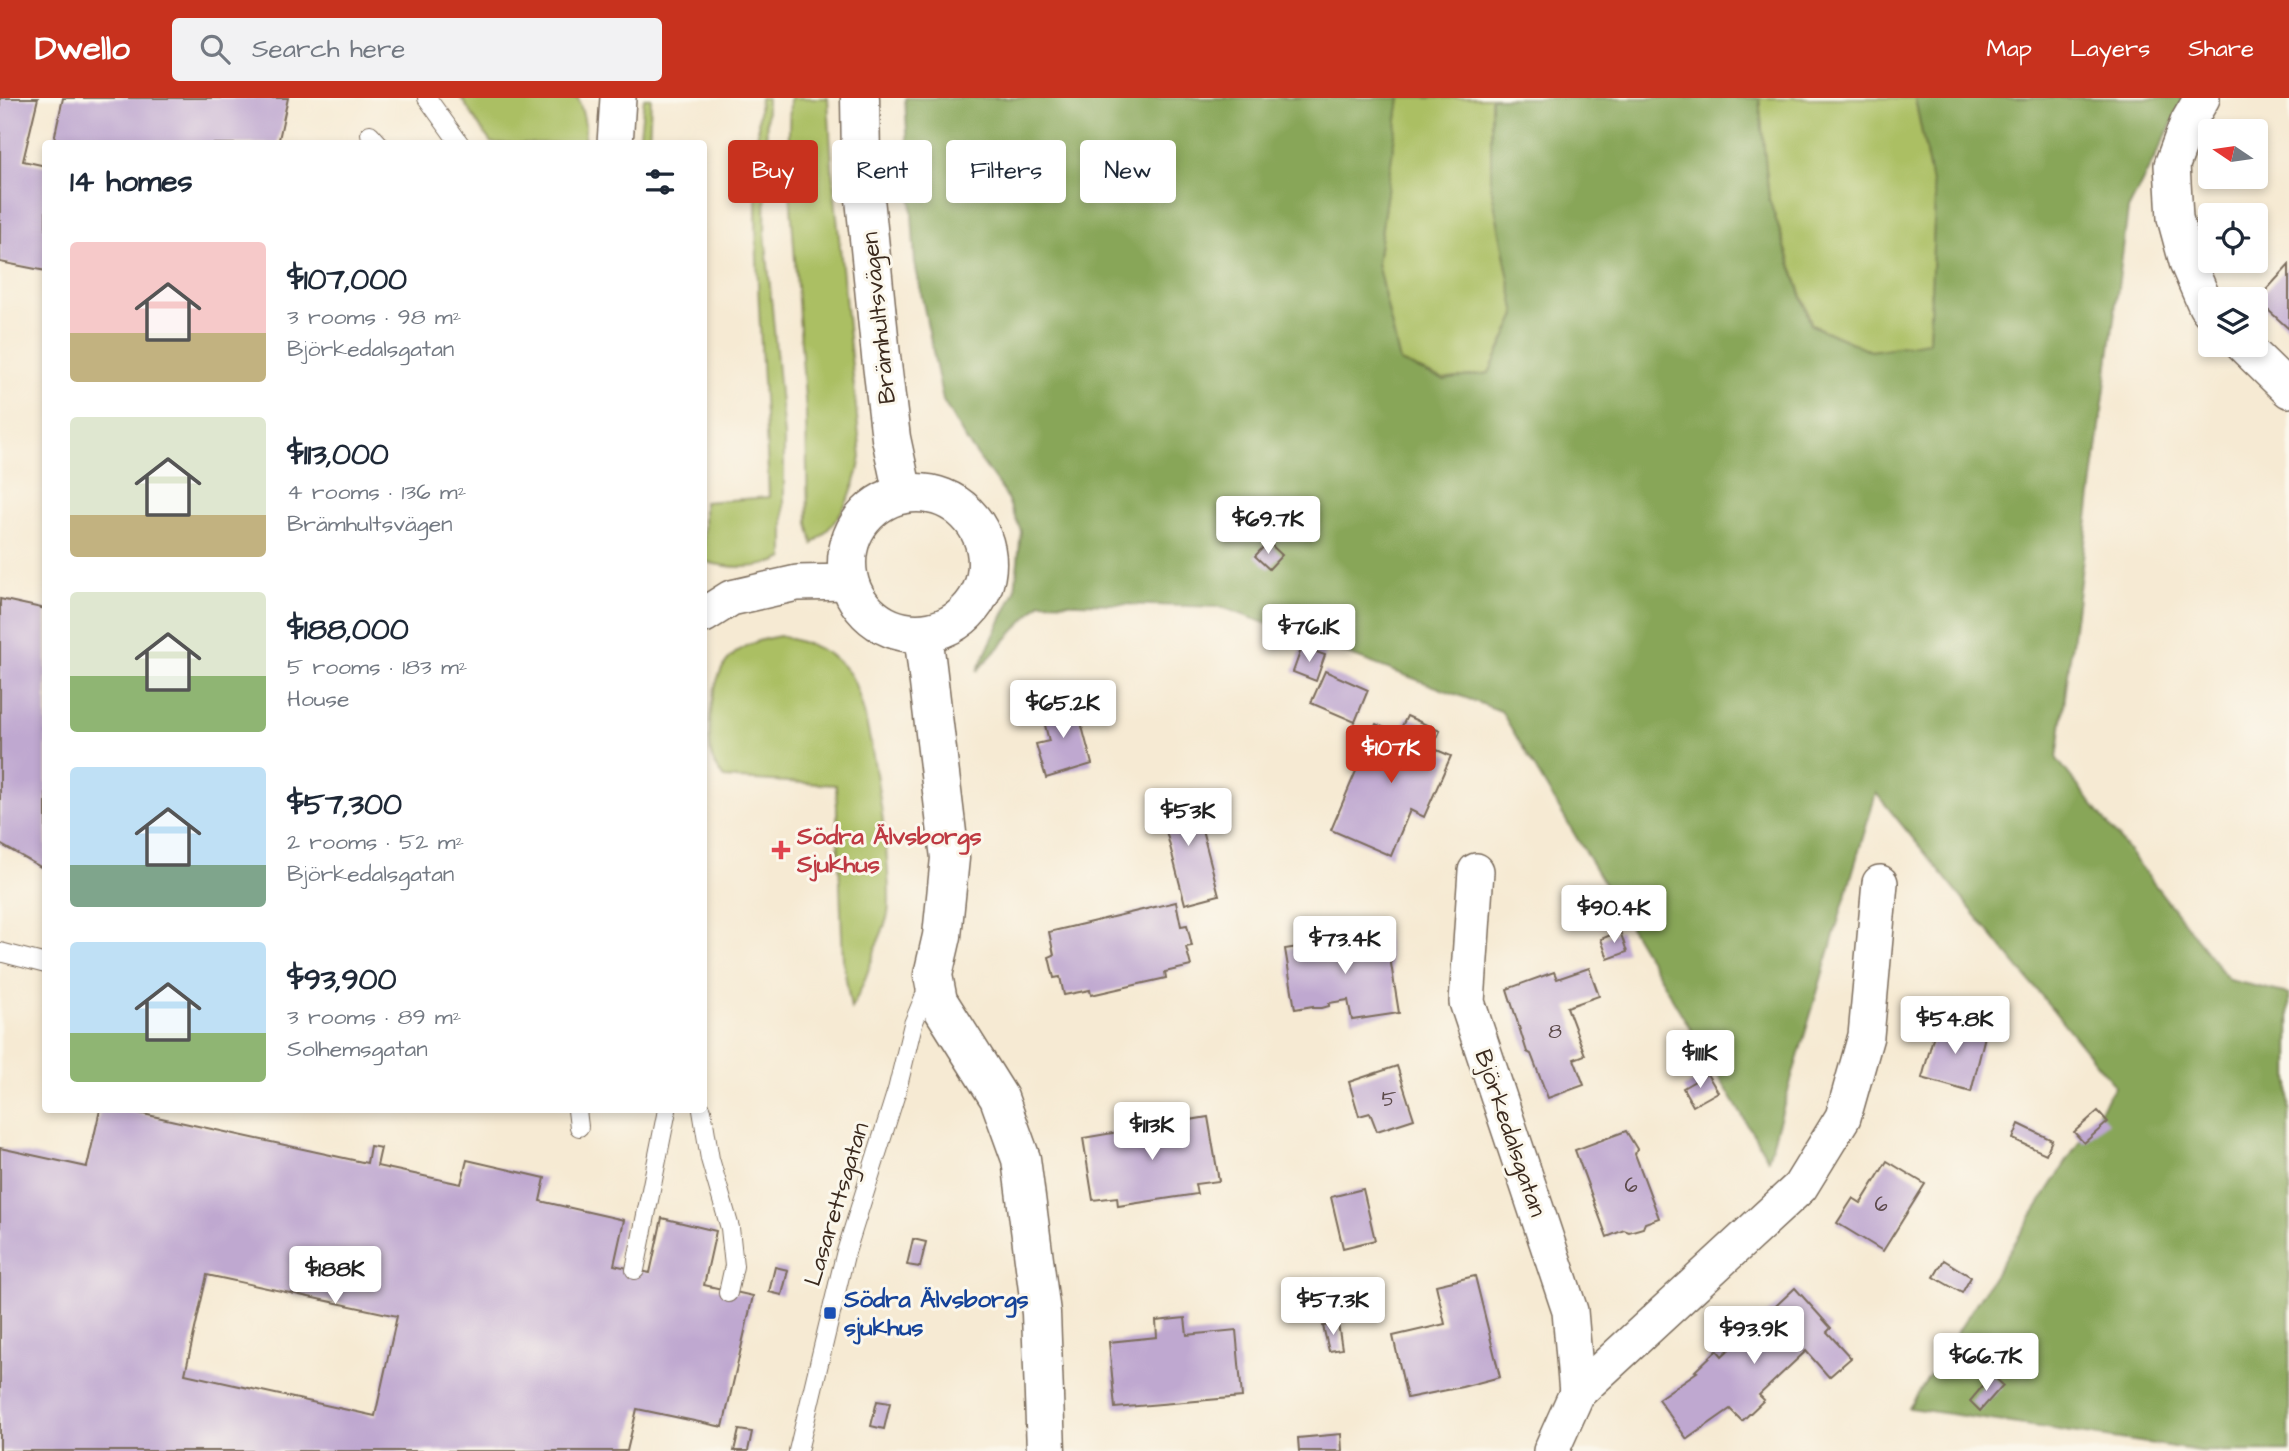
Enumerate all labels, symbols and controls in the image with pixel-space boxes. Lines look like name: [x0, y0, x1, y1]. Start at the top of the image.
search box: [172, 18, 662, 81]
text: Dwello: [35, 26, 130, 72]
icon: search: [196, 30, 234, 68]
text: Search here: [252, 31, 405, 67]
text: Map: [1987, 32, 2032, 66]
text: Layers: [2070, 32, 2150, 66]
text: Share: [2188, 32, 2254, 66]
north arrow: [2198, 119, 2268, 189]
map controls: [2198, 119, 2268, 357]
chip: Buy: [728, 140, 818, 203]
chip: Rent: [832, 140, 932, 203]
chip: Filters: [946, 140, 1066, 203]
chip: New: [1080, 140, 1176, 203]
text: 14 homes: [70, 161, 193, 203]
icon: filters: [641, 163, 679, 201]
button: locate: [2198, 203, 2268, 273]
street label: Brämhultsvägen: [853, 230, 906, 406]
text: $107,000: [287, 259, 407, 301]
icon: home: [126, 270, 210, 354]
button: layers: [2198, 287, 2268, 357]
text: 3 rooms · 98 m²: [287, 301, 461, 333]
text: Björkedalsgatan: [287, 333, 454, 365]
text: $113,000: [287, 434, 389, 476]
icon: home: [126, 445, 210, 529]
text: 4 rooms · 136 m²: [287, 476, 466, 508]
pin: $69.7K: [1211, 496, 1325, 556]
text: $69.7K: [1232, 503, 1304, 535]
text: Brämhultsvägen: [287, 508, 453, 540]
pin: $76.1K: [1252, 604, 1366, 664]
text: $188,000: [287, 609, 409, 651]
text: $76.1K: [1278, 611, 1340, 643]
icon: home: [126, 620, 210, 704]
text: 5 rooms · 183 m²: [287, 651, 467, 683]
pin: $65.2K: [1006, 680, 1120, 740]
text: House: [287, 683, 350, 715]
text: $65.2K: [1026, 687, 1100, 719]
pin: $107K: [1342, 726, 1440, 785]
text: $107K: [1362, 732, 1420, 764]
text: $57,300: [287, 784, 402, 826]
pin: $53K: [1147, 788, 1229, 848]
icon: home: [126, 795, 210, 879]
text: $53K: [1161, 795, 1215, 827]
place label: Södra Älvsborgs Sjukhus: [796, 820, 982, 882]
text: 2 rooms · 52 m²: [287, 826, 464, 858]
marker: Södra Älvsborgs Sjukhus: [771, 840, 791, 860]
text: Björkedalsgatan: [287, 858, 454, 890]
pin: $90.4K: [1557, 886, 1671, 945]
text: $90.4K: [1577, 892, 1651, 924]
pin: $73.4K: [1288, 916, 1402, 976]
text: $73.4K: [1309, 923, 1381, 955]
text: $93,900: [287, 959, 396, 1001]
icon: home: [126, 970, 210, 1054]
pin: $54.8K: [1898, 996, 2012, 1056]
text: 3 rooms · 89 m²: [287, 1001, 461, 1033]
text: $54.8K: [1917, 1003, 1993, 1035]
house number: 8: [1548, 1017, 1562, 1046]
pin: $111K: [1651, 1030, 1749, 1090]
text: Solhemsgatan: [287, 1033, 428, 1065]
text: $111K: [1682, 1037, 1718, 1069]
street label: Björkedalsgatan: [1465, 1045, 1555, 1222]
house number: 5: [1382, 1085, 1397, 1114]
pin: $113K: [1103, 1102, 1201, 1162]
text: $113K: [1130, 1109, 1174, 1141]
street label: Lasarettsgatan: [796, 1118, 879, 1290]
house number: 6: [1624, 1171, 1638, 1200]
house number: 6: [1874, 1190, 1888, 1219]
pin: $188K: [286, 1246, 384, 1306]
text: $188K: [305, 1253, 365, 1285]
pin: $57.3K: [1276, 1278, 1390, 1337]
place label: Södra Älvsborgs sjukhus: [843, 1283, 1029, 1345]
text: $57.3K: [1297, 1284, 1369, 1316]
marker: Södra Älvsborgs sjukhus: [822, 1305, 838, 1321]
pin: $93.9K: [1697, 1306, 1811, 1366]
text: $93.9K: [1720, 1313, 1788, 1345]
pin: $66.7K: [1929, 1334, 2043, 1393]
text: $66.7K: [1950, 1340, 2022, 1372]

